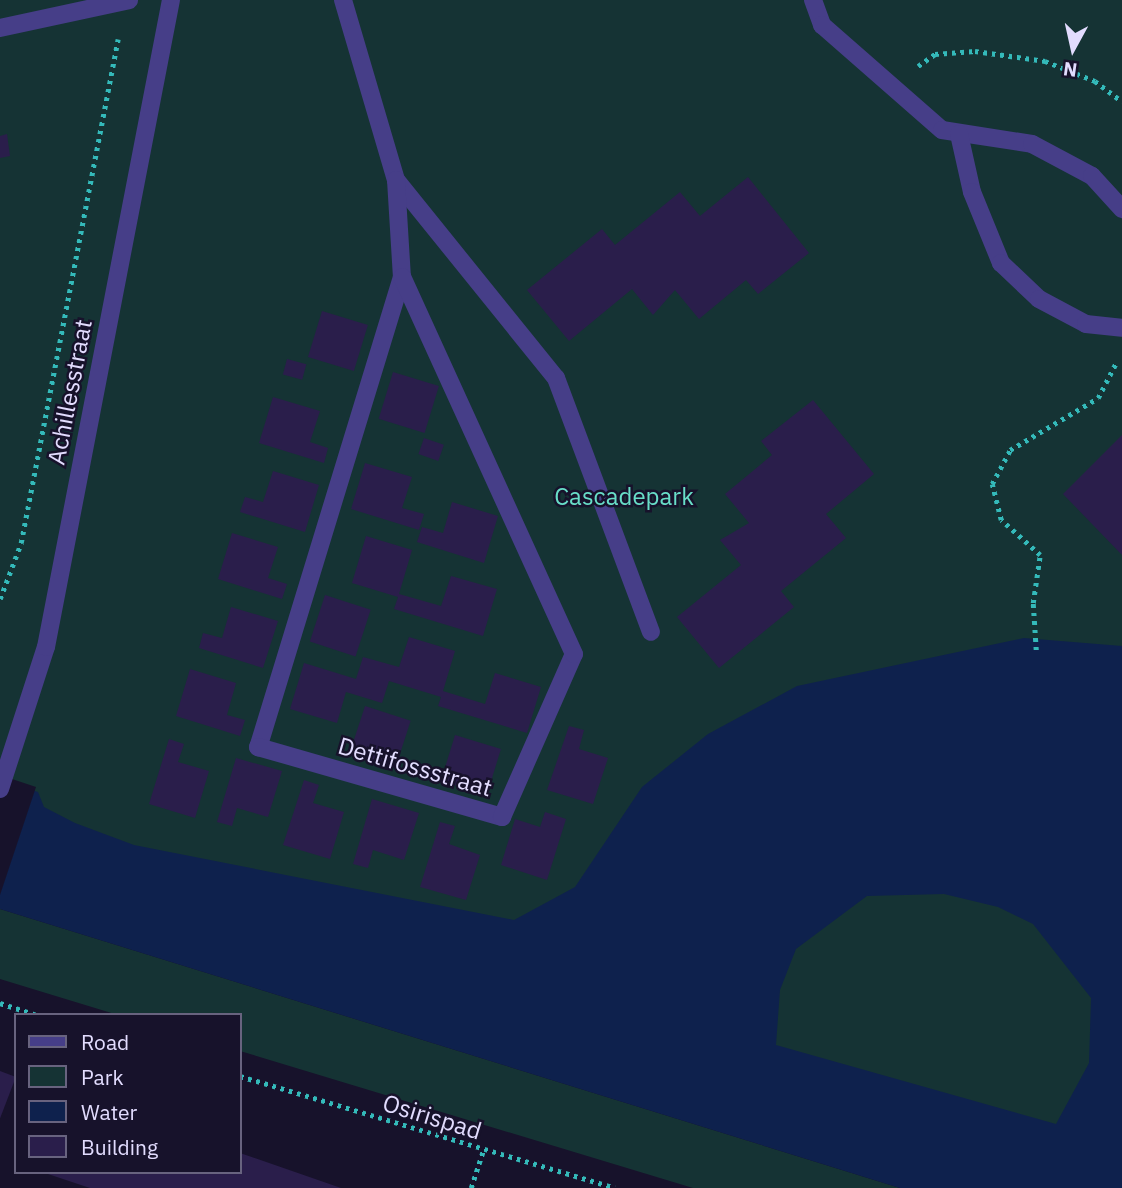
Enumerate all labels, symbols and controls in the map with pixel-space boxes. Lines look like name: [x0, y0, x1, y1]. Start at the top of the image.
north arrow: [1038, 14, 1108, 84]
text: N: [1062, 57, 1079, 83]
street label: Achillesstraat: [42, 317, 98, 467]
park label: Cascadepark: [554, 483, 694, 511]
street label: Dettifossstraat: [335, 731, 495, 803]
legend: [14, 1013, 242, 1174]
text: Road: [81, 1028, 129, 1056]
text: Park: [81, 1063, 124, 1091]
street label: Osirispad: [379, 1088, 485, 1146]
text: Water: [81, 1098, 137, 1126]
text: Building: [81, 1133, 158, 1161]

